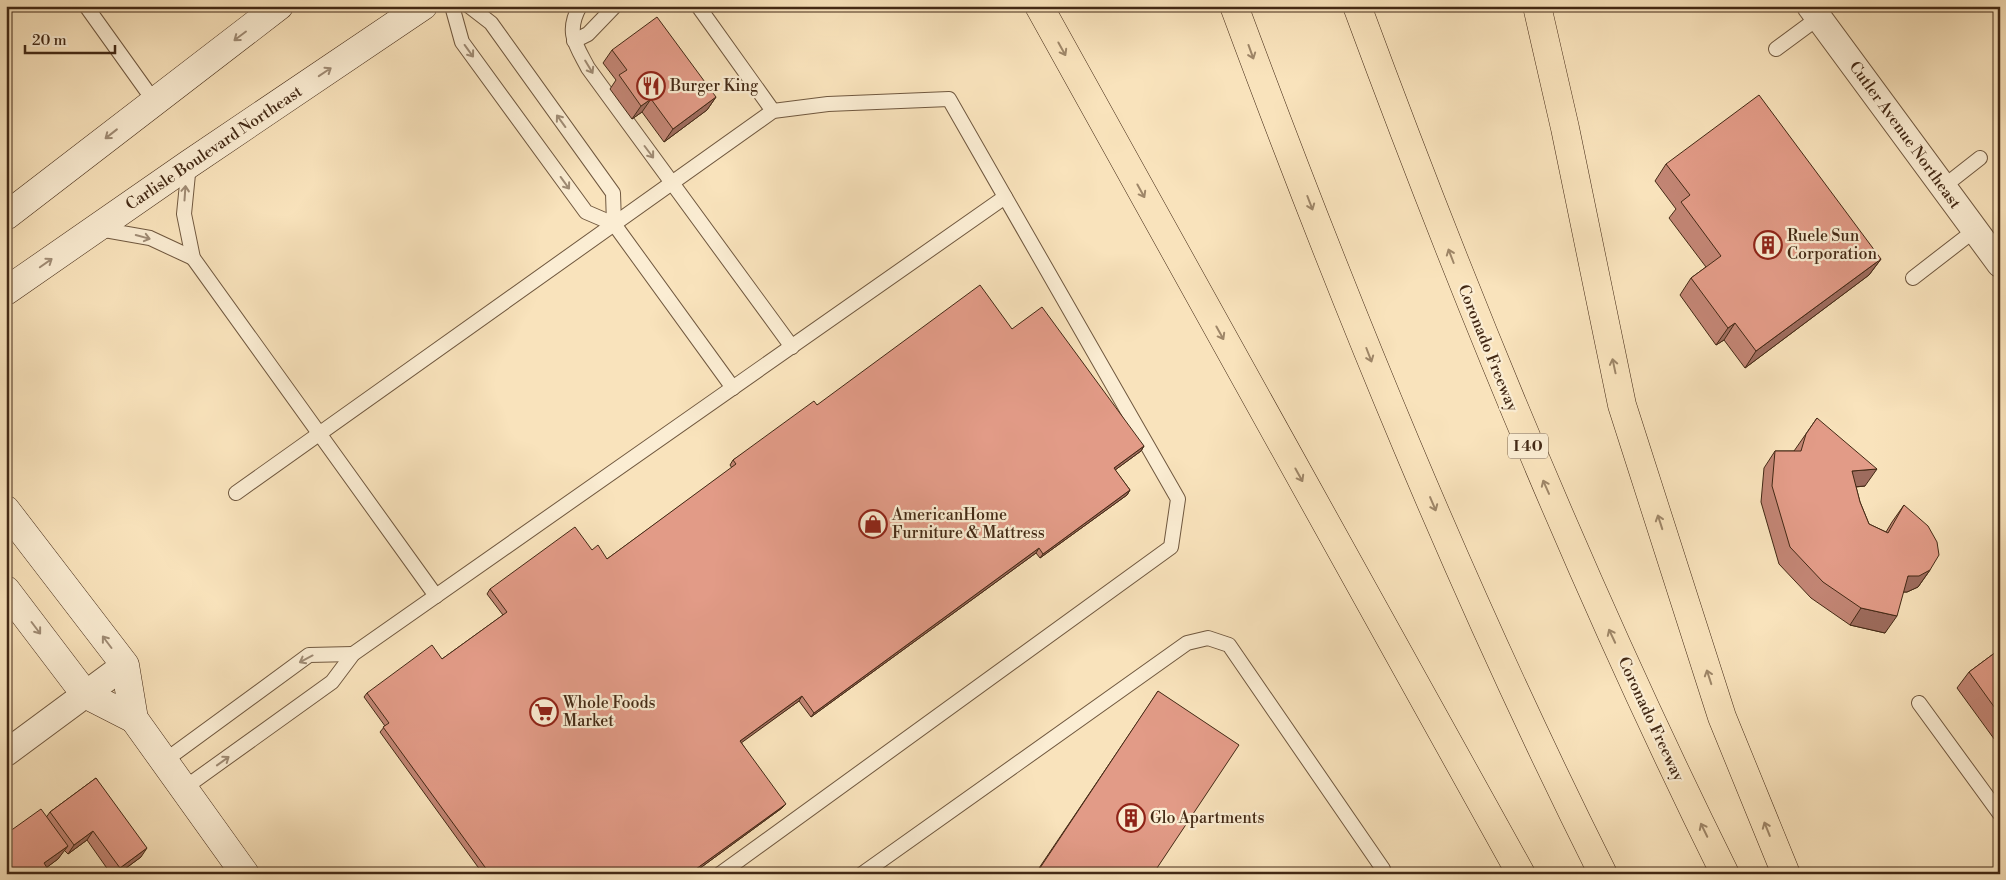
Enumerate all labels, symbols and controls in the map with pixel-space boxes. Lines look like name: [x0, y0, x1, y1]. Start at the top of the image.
scale bar: [25, 22, 115, 54]
one-way arrow: [234, 30, 247, 41]
text: 20 m: [32, 31, 67, 50]
one-way arrow: [1057, 42, 1067, 57]
one-way arrow: [464, 44, 474, 58]
one-way arrow: [1247, 44, 1256, 59]
street label: Cutler Avenue Northeast: [1845, 57, 1965, 213]
one-way arrow: [584, 60, 594, 74]
one-way arrow: [318, 67, 332, 78]
restaurant icon: Burger King: [636, 71, 666, 101]
place label: Burger King: [669, 76, 759, 96]
street label: Carlisle Boulevard Northeast: [122, 81, 306, 215]
one-way arrow: [556, 114, 566, 128]
one-way arrow: [105, 129, 118, 140]
one-way arrow: [644, 145, 655, 158]
one-way arrow: [560, 176, 570, 190]
one-way arrow: [1136, 184, 1146, 198]
one-way arrow: [181, 186, 190, 202]
one-way arrow: [1306, 195, 1315, 210]
place label: Ruele Sun Corporation: [1787, 226, 1877, 264]
building icon: Ruele Sun Corporation: [1753, 230, 1783, 260]
one-way arrow: [135, 232, 151, 242]
one-way arrow: [1445, 249, 1455, 264]
one-way arrow: [39, 258, 53, 268]
street label: Coronado Freeway: [1453, 282, 1523, 414]
one-way arrow: [1215, 326, 1225, 340]
one-way arrow: [1366, 347, 1375, 362]
one-way arrow: [1609, 359, 1618, 375]
road number: I 40: [1508, 434, 1548, 458]
one-way arrow: [1294, 468, 1304, 482]
one-way arrow: [1540, 480, 1550, 495]
one-way arrow: [1429, 496, 1438, 511]
place label: AmericanHome Furniture & Mattress: [891, 505, 1045, 543]
shop icon: AmericanHome Furniture & Mattress: [858, 509, 888, 539]
one-way arrow: [1654, 515, 1664, 531]
one-way arrow: [31, 621, 41, 635]
one-way arrow: [1607, 629, 1616, 644]
one-way arrow: [102, 636, 113, 649]
one-way arrow: [298, 654, 313, 664]
street label: Coronado Freeway: [1613, 654, 1689, 785]
one-way arrow: [1704, 669, 1714, 685]
place label: Whole Foods Market: [562, 693, 656, 731]
supermarket icon: Whole Foods Market: [529, 697, 559, 727]
one-way arrow: [216, 756, 230, 766]
building icon: Glo Apartments: [1116, 803, 1146, 833]
place label: Glo Apartments: [1150, 808, 1264, 828]
one-way arrow: [1762, 821, 1771, 836]
one-way arrow: [1698, 823, 1708, 838]

